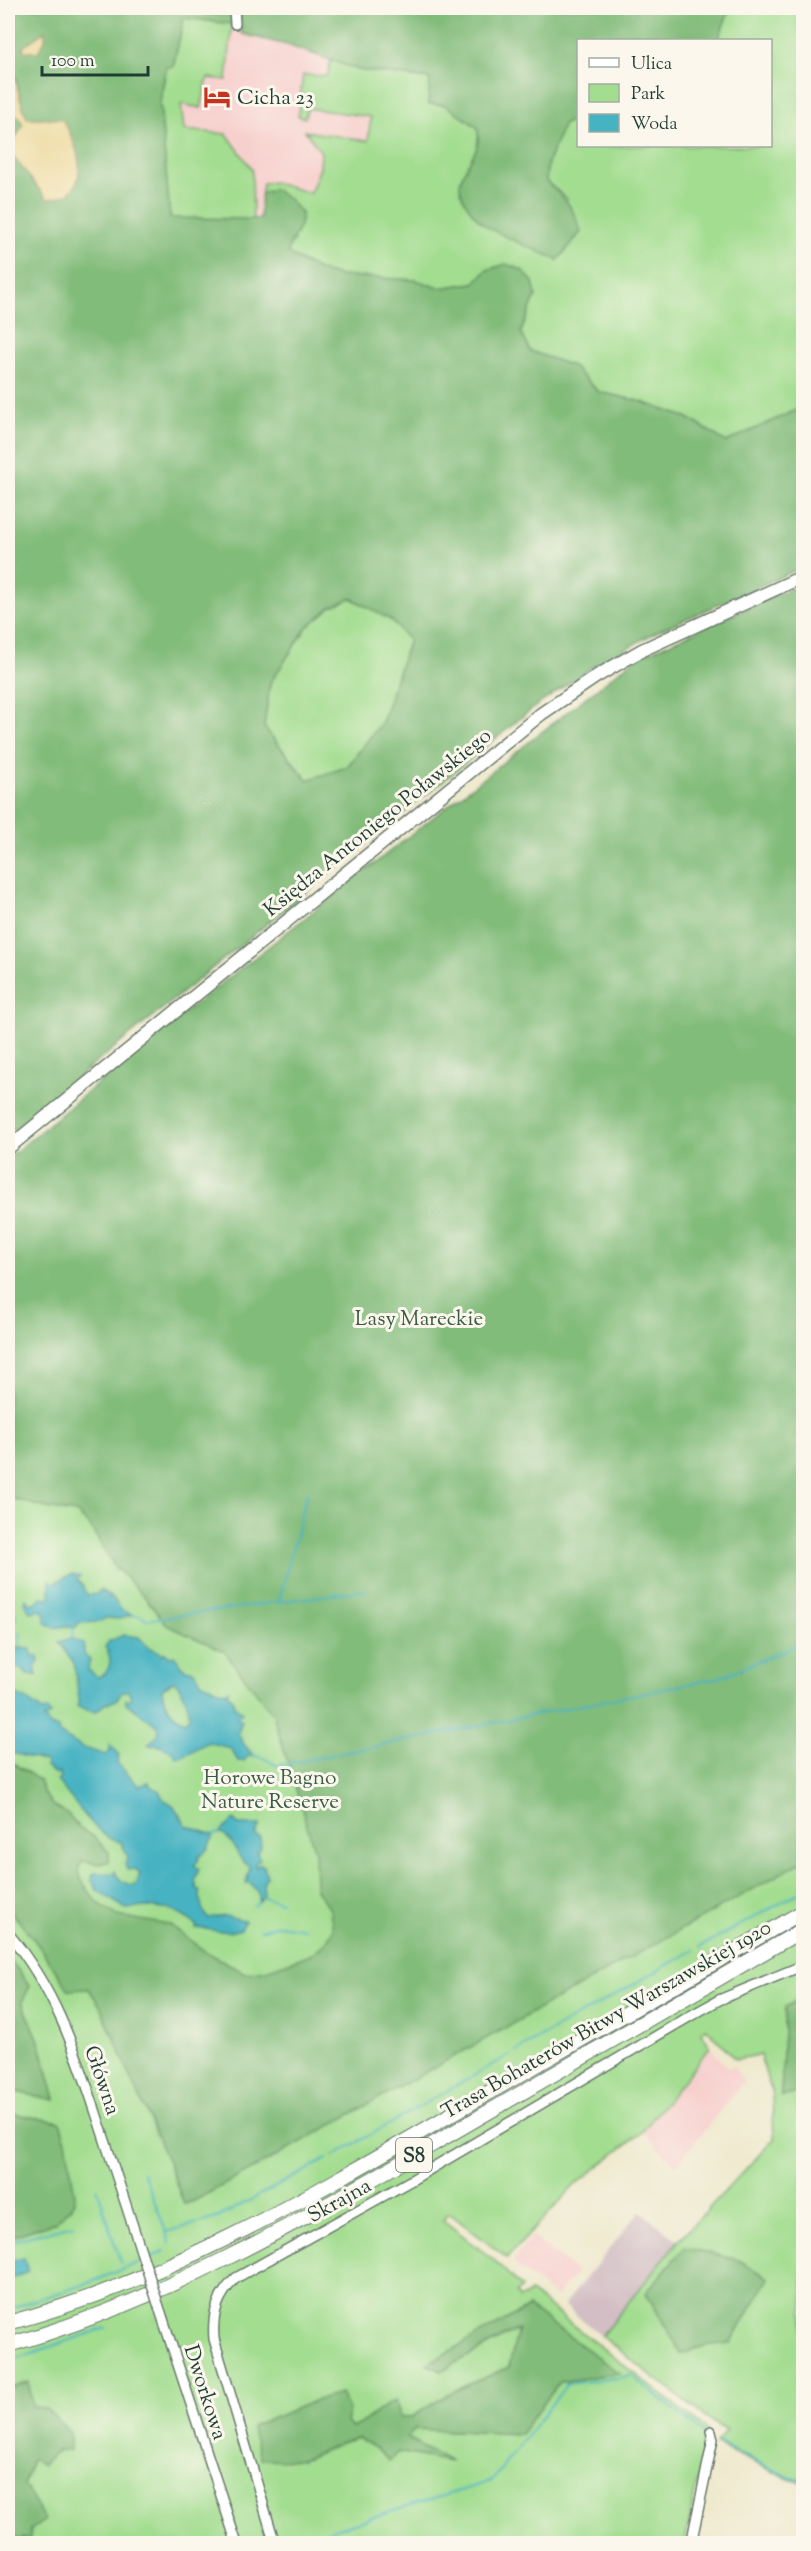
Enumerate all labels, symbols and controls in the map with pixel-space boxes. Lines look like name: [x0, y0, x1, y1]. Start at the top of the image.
scale bar: [42, 39, 148, 77]
legend: [577, 39, 772, 147]
text: 100 m: [51, 49, 95, 75]
text: Ulica: [631, 52, 672, 78]
hotel icon: Cicha 23: [202, 82, 232, 112]
text: Park: [631, 82, 666, 108]
place label: Cicha 23: [237, 84, 314, 114]
text: Woda: [631, 112, 678, 138]
street label: Księdza Antoniego Poławskiego: [258, 722, 499, 925]
park label: Lasy Mareckie: [355, 1305, 483, 1335]
park label: Horowe Bagno Nature Reserve: [201, 1764, 339, 1818]
street label: Trasa Bohaterów Bitwy Warszawskiej 1920: [437, 1914, 777, 2128]
street label: Główna: [75, 2042, 127, 2120]
road number: S8: [396, 2138, 432, 2172]
street label: Skrajna: [303, 2172, 378, 2232]
street label: Dworkowa: [175, 2341, 234, 2444]

